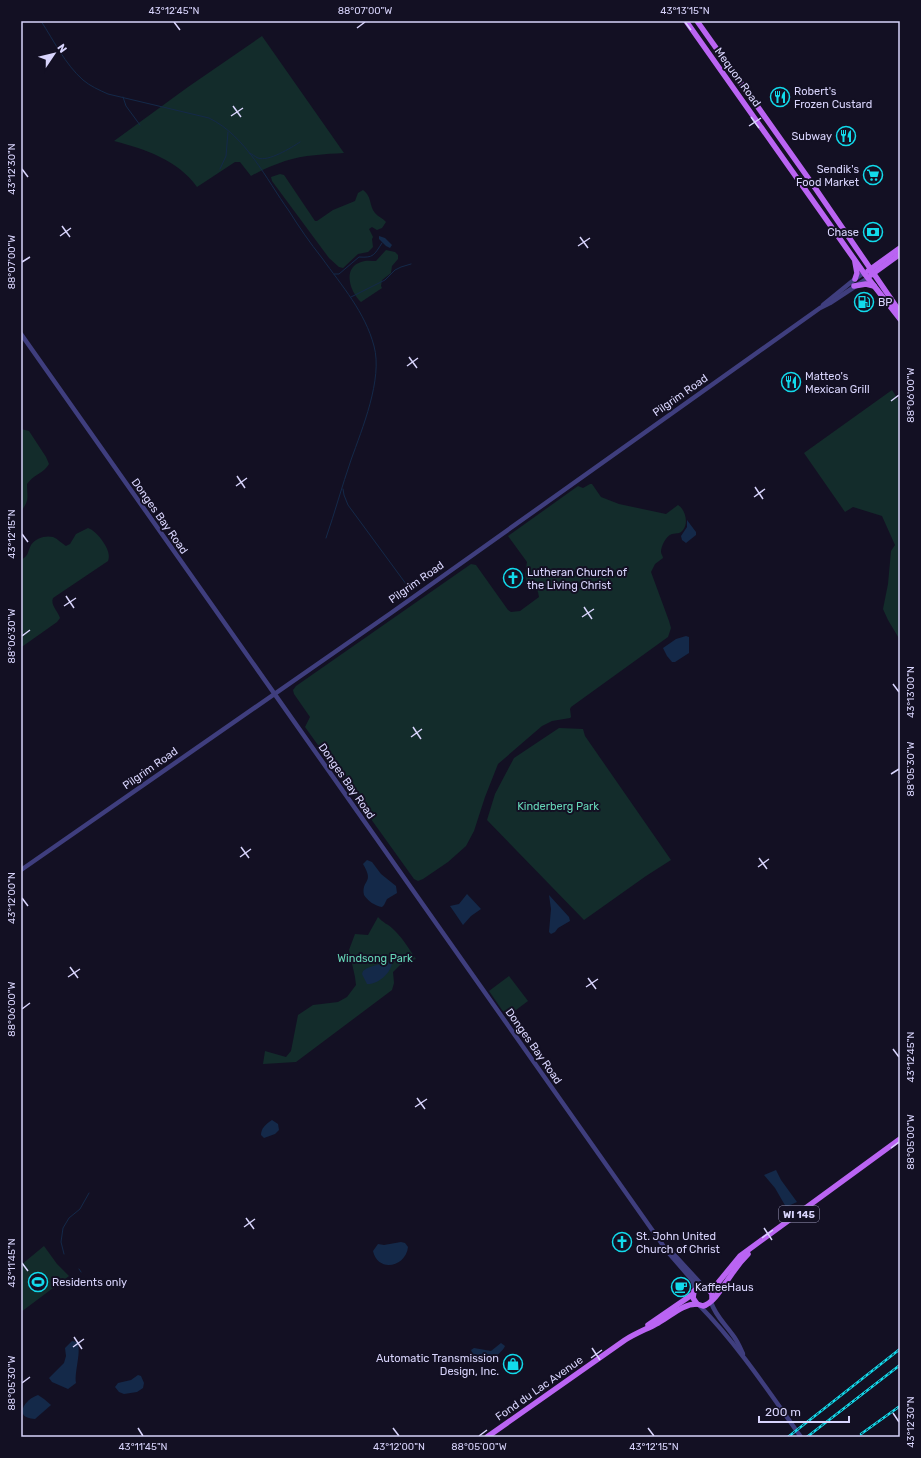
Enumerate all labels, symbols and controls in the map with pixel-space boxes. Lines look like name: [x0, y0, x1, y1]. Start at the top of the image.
text: 43°12'45"N: [149, 5, 199, 17]
text: 88°07'00"W: [338, 5, 392, 17]
text: 43°13'15"N: [660, 5, 710, 17]
north arrow: [34, 34, 74, 74]
text: N: [54, 42, 69, 56]
street label: Mequon Road: [712, 45, 763, 109]
place label: Robert's Frozen Custard: [794, 85, 872, 111]
restaurant icon: Robert's Frozen Custard: [769, 86, 791, 108]
restaurant icon: Subway: [835, 125, 857, 147]
place label: Subway: [791, 130, 832, 143]
text: 43°12'30"N: [6, 143, 18, 195]
place label: Sendik's Food Market: [796, 163, 860, 189]
supermarket icon: Sendik's Food Market: [862, 164, 884, 186]
bank icon: Chase: [862, 221, 884, 243]
place label: Chase: [827, 226, 859, 239]
text: 88°07'00"W: [6, 235, 18, 289]
fuel station icon: BP: [853, 291, 875, 313]
place label: BP: [878, 296, 892, 309]
text: 88°06'00"W: [905, 367, 917, 423]
place label: Matteo's Mexican Grill: [805, 370, 870, 396]
restaurant icon: Matteo's Mexican Grill: [780, 371, 802, 393]
street label: Pilgrim Road: [650, 372, 710, 419]
street label: Donges Bay Road: [129, 476, 191, 557]
text: 43°12'15"N: [6, 509, 18, 559]
street label: Pilgrim Road: [386, 559, 446, 606]
place label: Lutheran Church of the Living Christ: [527, 566, 628, 592]
church icon: Lutheran Church of the Living Christ: [502, 567, 524, 589]
text: 88°06'30"W: [6, 609, 18, 663]
text: 43°13'00"N: [905, 666, 917, 718]
street label: Donges Bay Road: [316, 741, 378, 822]
text: 88°05'30"W: [905, 741, 917, 797]
street label: Pilgrim Road: [120, 745, 180, 792]
park label: Kinderberg Park: [517, 800, 599, 813]
text: 43°12'00"N: [6, 872, 18, 924]
park label: Windsong Park: [337, 952, 413, 965]
text: 88°06'00"W: [6, 981, 18, 1037]
street label: Donges Bay Road: [503, 1006, 565, 1087]
text: 43°12'45"N: [905, 1032, 917, 1082]
text: 88°05'00"W: [905, 1114, 917, 1170]
road number: WI 145: [779, 1206, 819, 1222]
place label: St. John United Church of Christ: [636, 1230, 721, 1256]
church icon: St. John United Church of Christ: [611, 1231, 633, 1253]
text: 43°11'45"N: [6, 1238, 18, 1288]
sports icon: Residents only: [27, 1271, 49, 1293]
place label: Residents only: [52, 1276, 127, 1289]
cafe icon: KaffeeHaus: [670, 1276, 692, 1298]
place label: KaffeeHaus: [695, 1281, 754, 1294]
place label: Automatic Transmission Design, Inc.: [376, 1352, 499, 1378]
street label: Fond du Lac Avenue: [493, 1353, 585, 1423]
shop icon: Automatic Transmission Design, Inc.: [502, 1353, 524, 1375]
text: 88°05'30"W: [6, 1355, 18, 1411]
text: 43°12'30"N: [905, 1396, 917, 1448]
scale bar: [759, 1398, 849, 1424]
text: 200 m: [765, 1405, 801, 1419]
text: 43°11'45"N: [118, 1441, 168, 1453]
text: 43°12'00"N: [373, 1441, 425, 1453]
text: 88°05'00"W: [451, 1441, 507, 1453]
text: 43°12'15"N: [629, 1441, 679, 1453]

